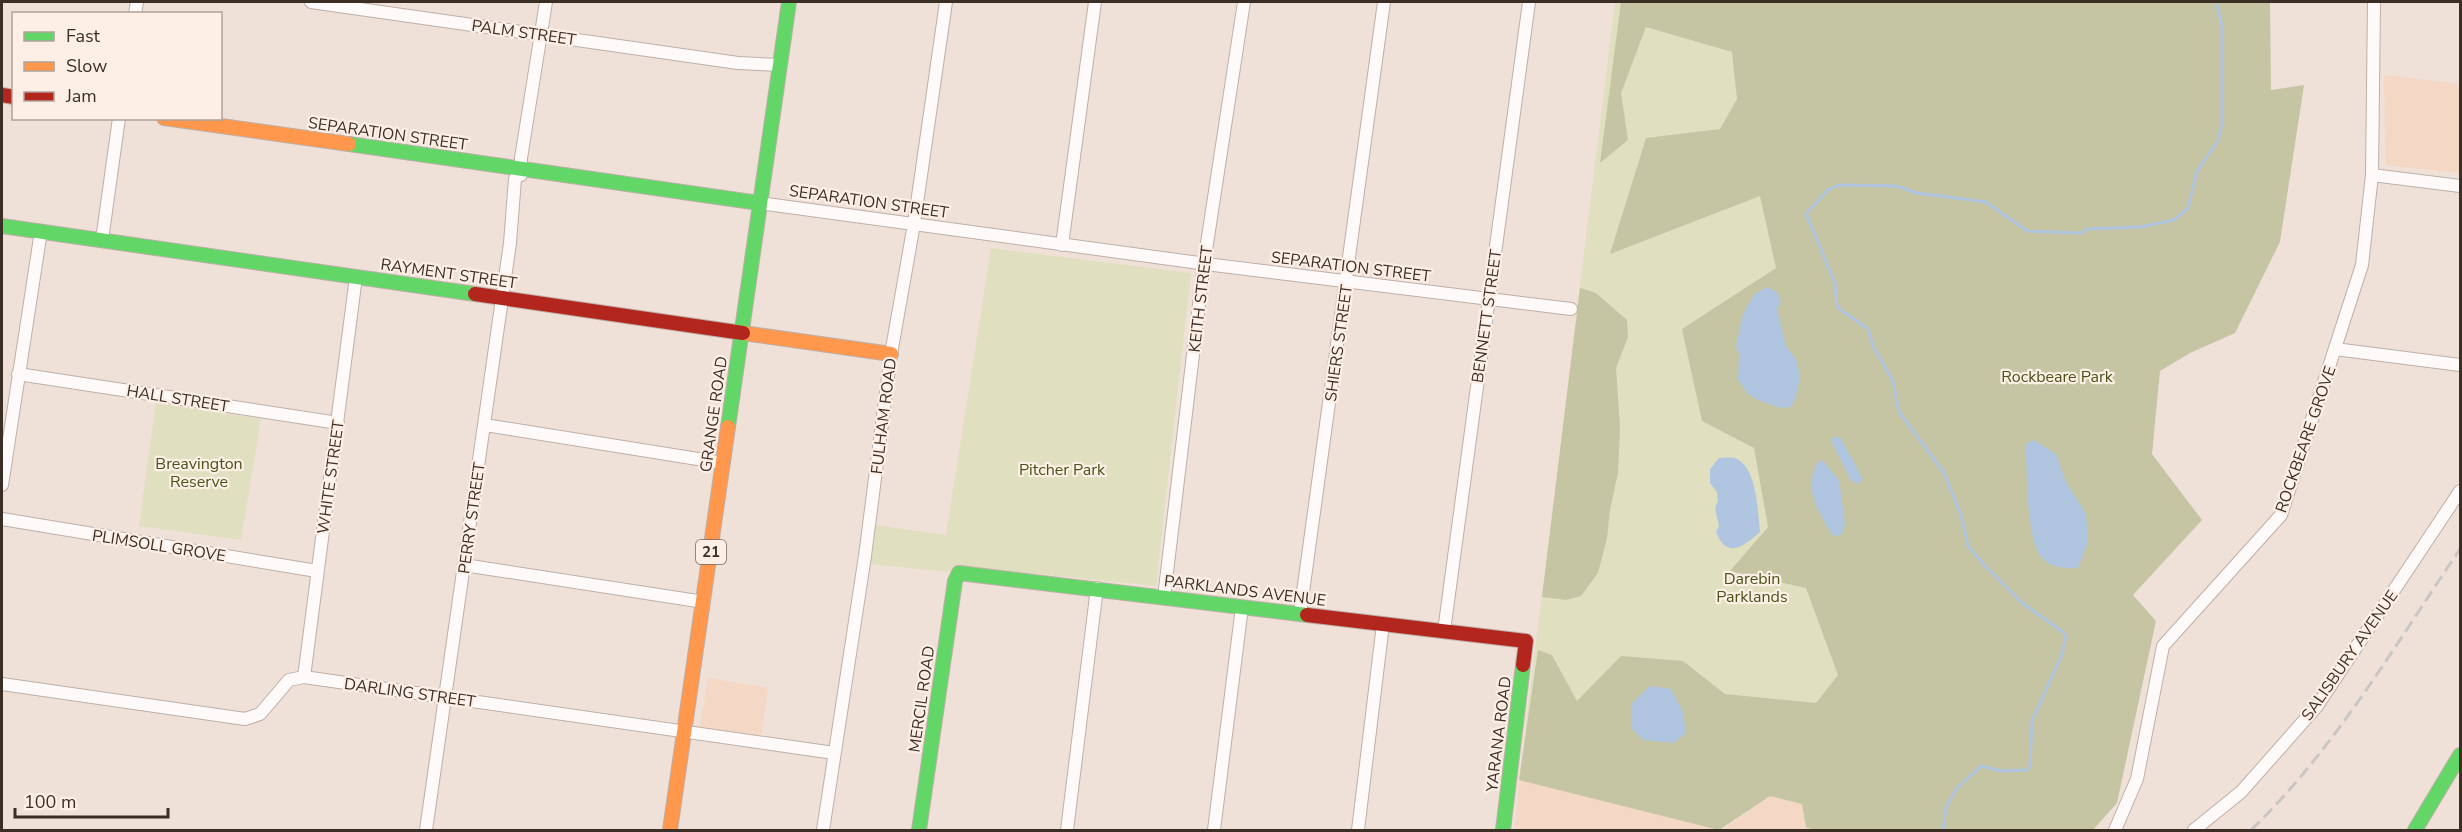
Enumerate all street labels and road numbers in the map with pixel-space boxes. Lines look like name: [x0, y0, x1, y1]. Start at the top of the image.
street label: PALM STREET: [470, 15, 578, 51]
street label: SEPARATION STREET: [307, 112, 469, 156]
street label: SEPARATION STREET: [788, 180, 950, 224]
street label: KEITH STREET: [1184, 244, 1218, 354]
street label: SEPARATION STREET: [1270, 246, 1432, 288]
street label: BENNETT STREET: [1467, 248, 1507, 384]
street label: RAYMENT STREET: [379, 254, 519, 295]
street label: SHIERS STREET: [1320, 283, 1358, 403]
street label: GRANGE ROAD: [695, 355, 733, 474]
street label: FULHAM ROAD: [866, 357, 902, 476]
street label: ROCKBEARE GROVE: [2270, 363, 2341, 516]
street label: HALL STREET: [125, 380, 231, 418]
street label: WHITE STREET: [312, 418, 350, 536]
street label: PERRY STREET: [453, 461, 491, 575]
street label: PLIMSOLL GROVE: [91, 525, 227, 567]
road number: 21: [696, 540, 726, 564]
street label: PARKLANDS AVENUE: [1163, 570, 1327, 612]
street label: SALISBURY AVENUE: [2296, 586, 2403, 725]
street label: MERCIL ROAD: [904, 644, 940, 754]
street label: DARLING STREET: [343, 673, 477, 713]
street label: YARANA ROAD: [1481, 675, 1517, 794]

